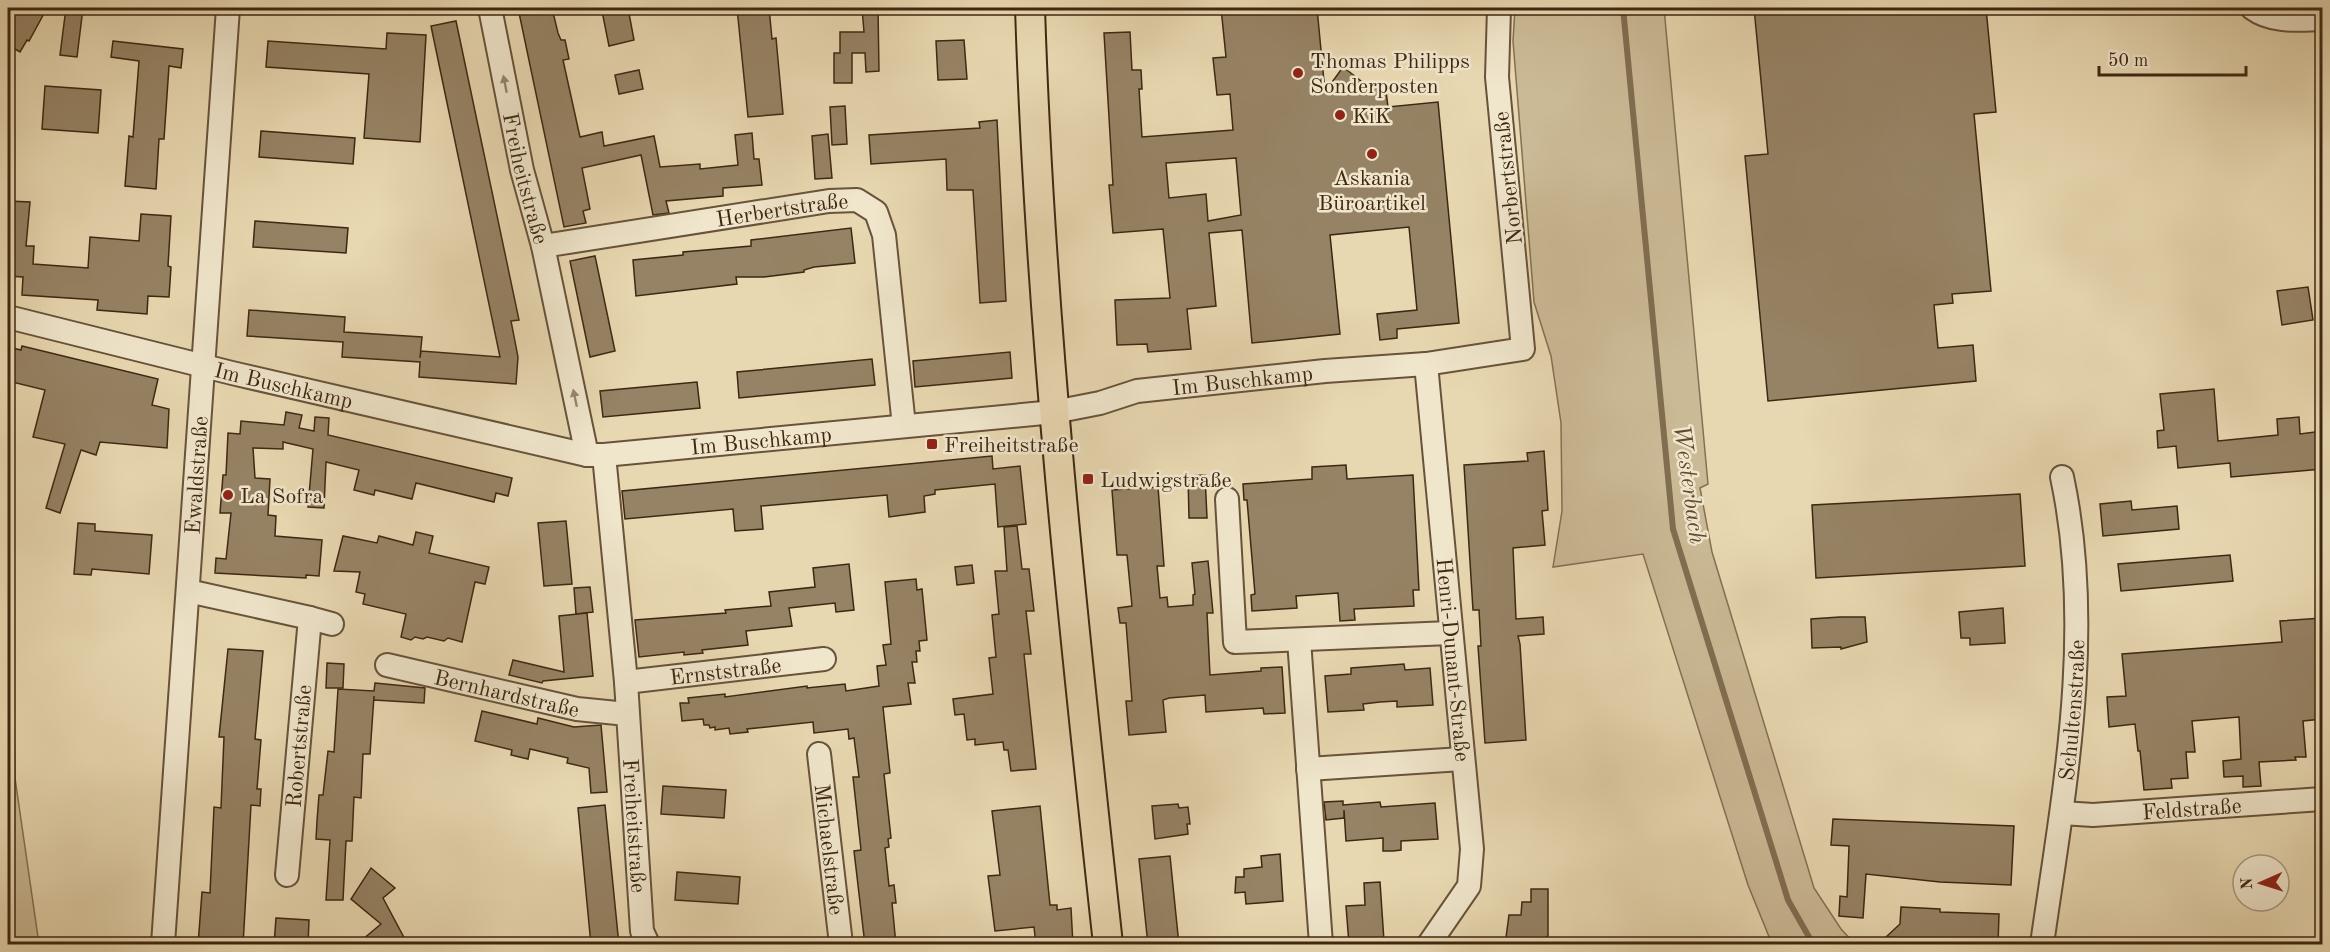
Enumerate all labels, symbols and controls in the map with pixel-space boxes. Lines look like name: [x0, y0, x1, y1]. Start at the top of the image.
scale bar: [2099, 39, 2246, 77]
place label: Thomas Philipps Sonderposten: [1310, 51, 1470, 98]
text: 50 m: [2108, 52, 2148, 70]
marker: Thomas Philipps Sonderposten: [1291, 66, 1305, 80]
one-way arrow: [500, 75, 509, 94]
place label: KiK: [1352, 106, 1391, 128]
marker: KiK: [1333, 108, 1347, 122]
street label: Norbertstraße: [1491, 110, 1527, 245]
street label: Freiheitstraße: [498, 111, 551, 247]
marker: Askania Büroartikel: [1365, 147, 1379, 161]
place label: Askania Büroartikel: [1318, 168, 1426, 215]
street label: Herbertstraße: [715, 191, 849, 232]
street label: Im Buschkamp: [212, 360, 355, 414]
street label: Im Buschkamp: [1171, 363, 1314, 400]
one-way arrow: [569, 388, 579, 407]
street label: Ewaldstraße: [182, 415, 213, 535]
water label: Westerbach: [1668, 423, 1708, 546]
street label: Im Buschkamp: [690, 424, 833, 460]
place label: Freiheitstraße: [944, 435, 1079, 457]
marker: Freiheitstraße: [925, 437, 939, 451]
place label: Ludwigstraße: [1100, 470, 1232, 492]
marker: Ludwigstraße: [1081, 472, 1095, 486]
place label: La Sofra: [240, 486, 324, 508]
marker: La Sofra: [221, 488, 235, 502]
street label: Henri-Dunant-Straße: [1431, 557, 1473, 763]
street label: Schultenstraße: [2056, 639, 2089, 782]
street label: Ernststraße: [669, 655, 783, 690]
street label: Bernhardstraße: [432, 667, 581, 722]
street label: Robertstraße: [284, 684, 316, 809]
street label: Freiheitstraße: [618, 758, 649, 894]
street label: Michaelstraße: [810, 783, 847, 916]
street label: Feldstraße: [2141, 796, 2242, 825]
north arrow: [2231, 853, 2291, 913]
text: N: [2240, 876, 2256, 890]

